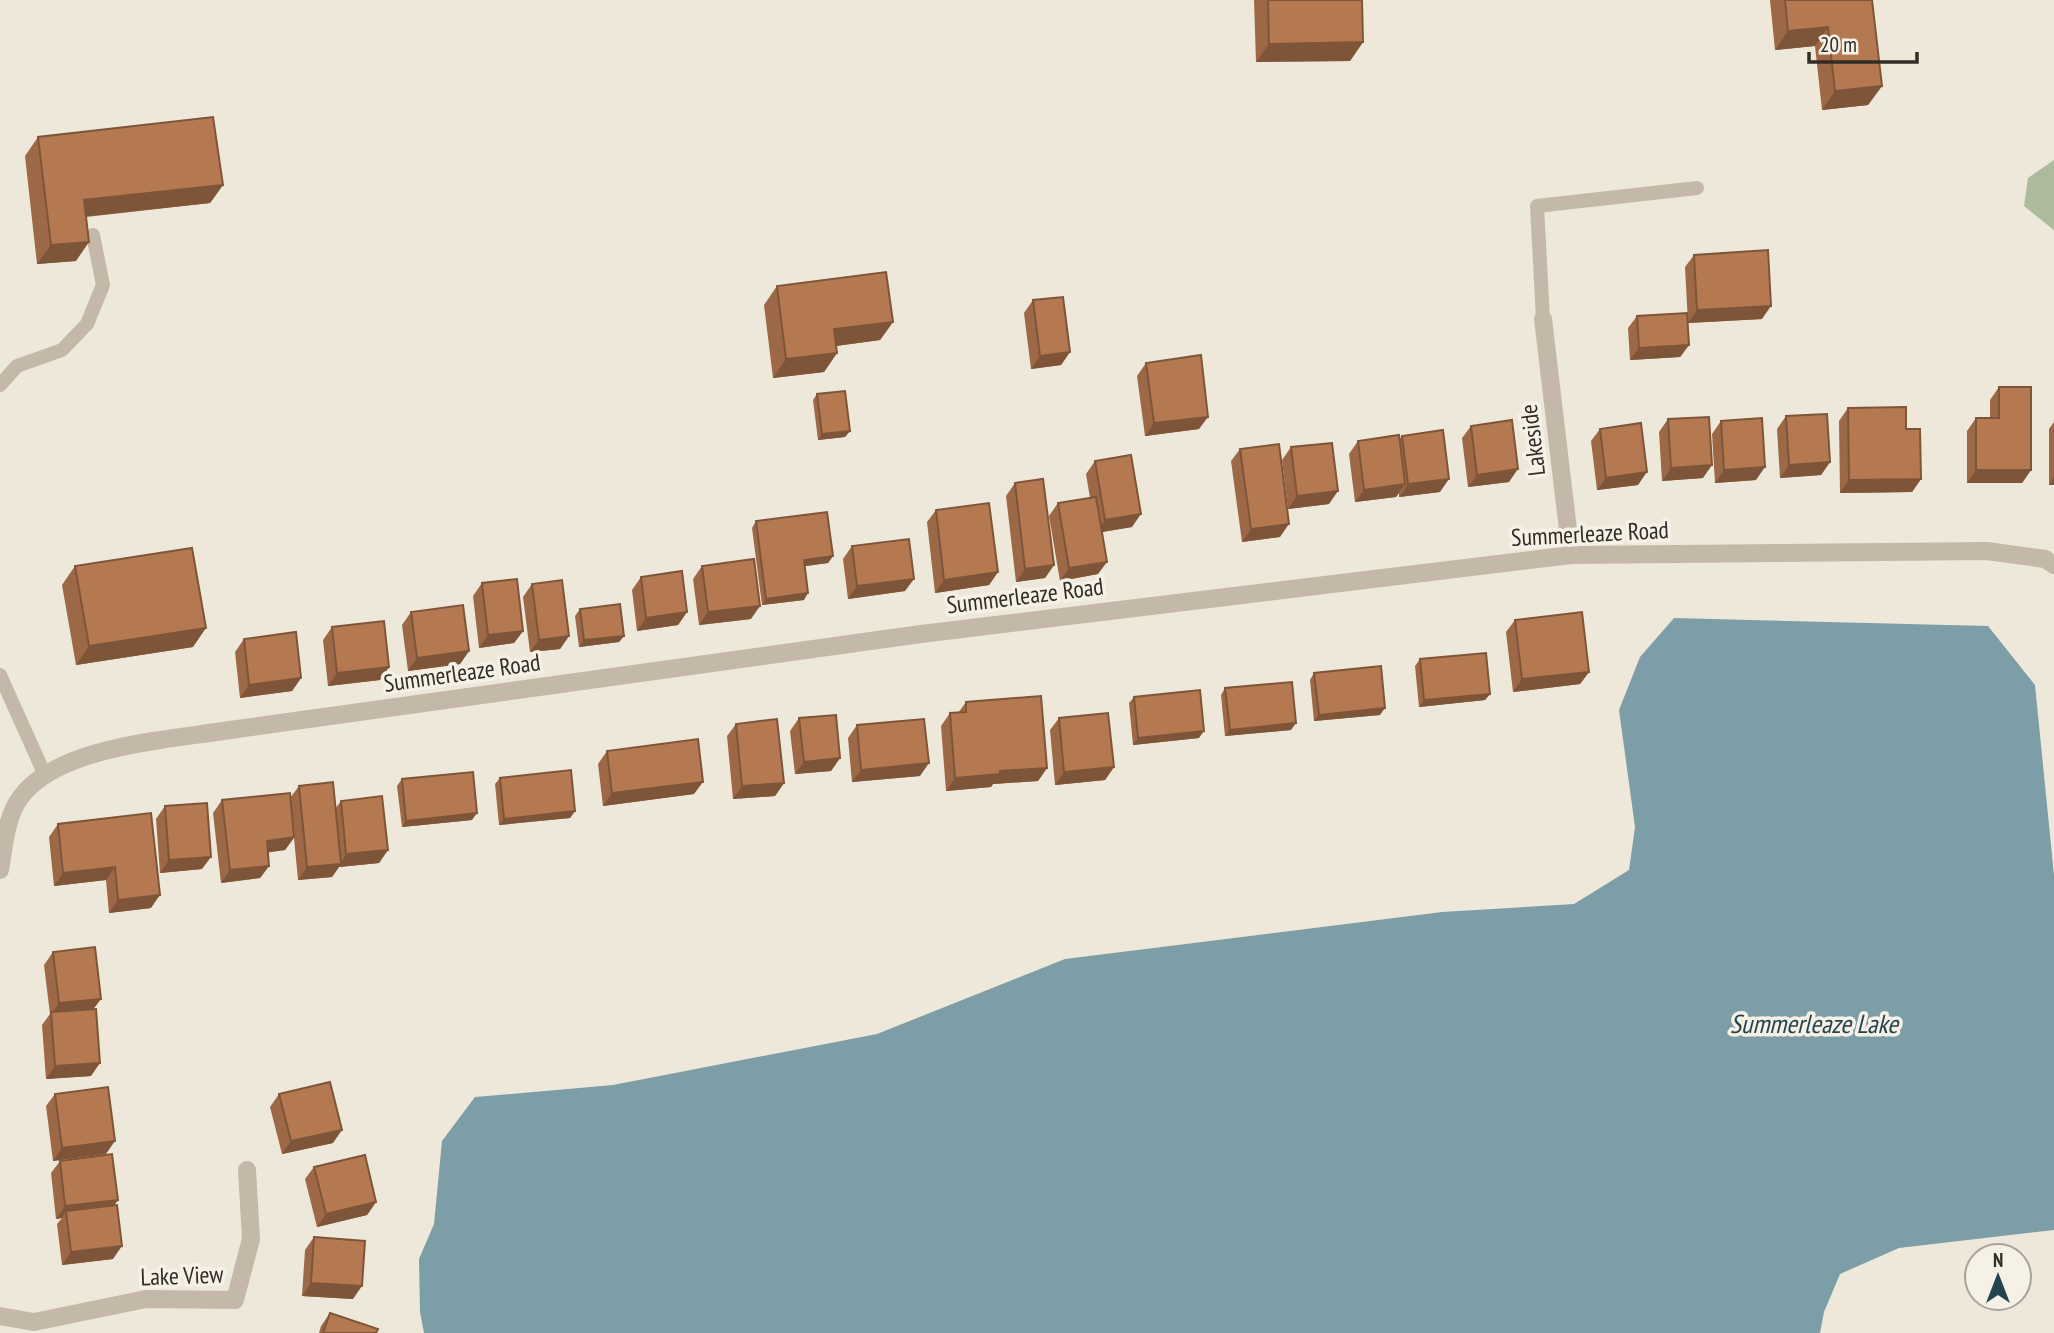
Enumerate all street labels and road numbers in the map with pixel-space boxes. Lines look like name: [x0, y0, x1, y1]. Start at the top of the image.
street label: Lakeside: [1513, 403, 1552, 478]
street label: Summerleaze Road: [1510, 514, 1670, 553]
street label: Summerleaze Road: [945, 571, 1105, 621]
street label: Summerleaze Road: [382, 646, 542, 699]
street label: Lake View: [140, 1259, 225, 1292]

